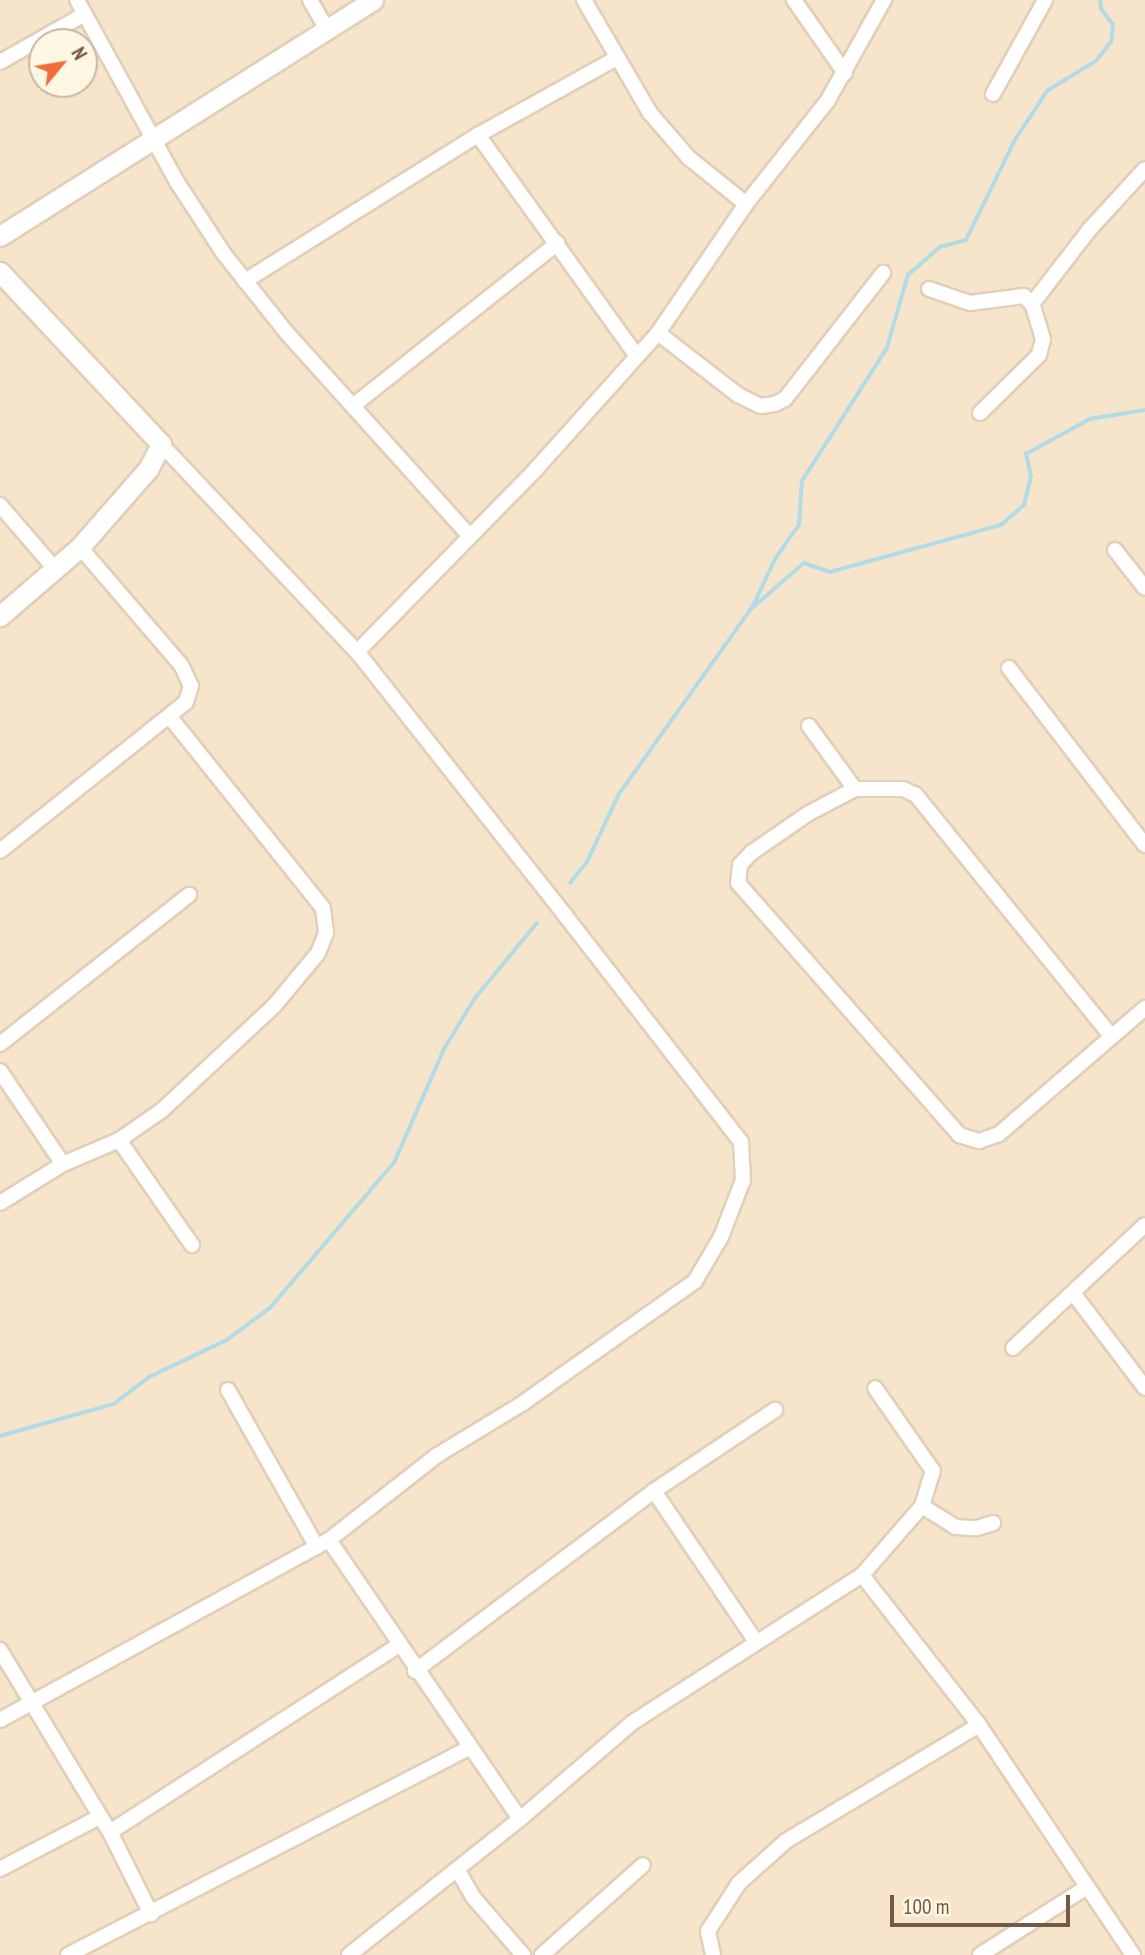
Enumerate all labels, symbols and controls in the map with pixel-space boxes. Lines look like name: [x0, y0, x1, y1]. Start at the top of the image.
north arrow: [28, 28, 98, 98]
text: N: [66, 43, 92, 64]
scale bar: [893, 1882, 1073, 1926]
text: 100 m: [903, 1893, 949, 1920]

